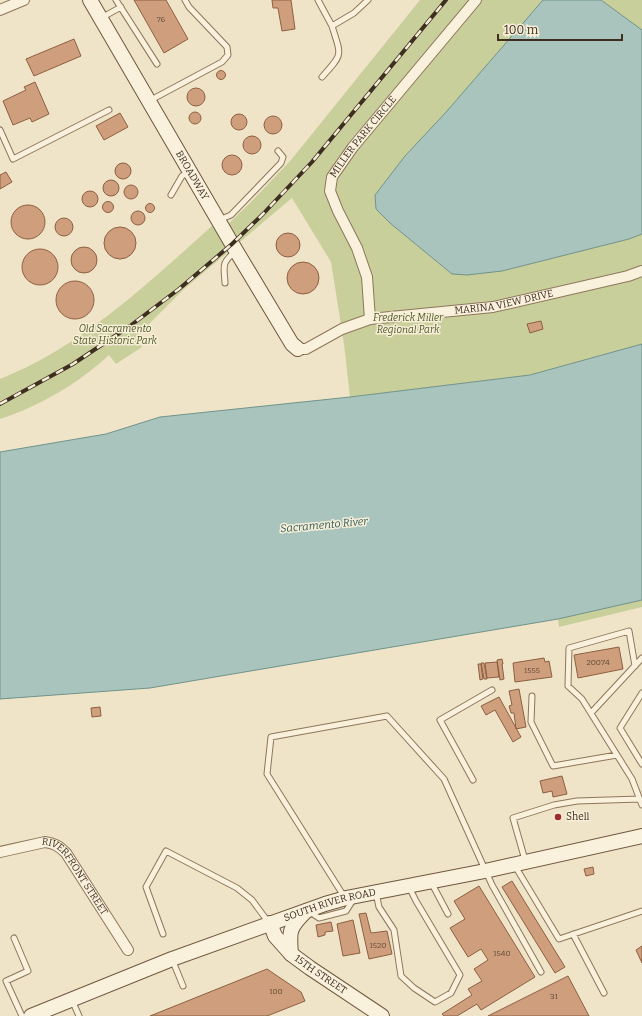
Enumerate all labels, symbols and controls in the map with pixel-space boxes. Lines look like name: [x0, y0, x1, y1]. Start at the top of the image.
house number: 76: [157, 15, 166, 24]
scale bar: [498, 16, 622, 42]
text: 100 m: [504, 23, 539, 37]
street label: MILLER PARK CIRCLE: [327, 93, 399, 180]
street label: BROADWAY: [173, 149, 211, 203]
street label: MARINA VIEW DRIVE: [454, 287, 555, 317]
park label: Frederick Miller Regional Park: [373, 312, 444, 336]
park label: Old Sacramento State Historic Park: [73, 323, 158, 347]
water label: Sacramento River: [280, 515, 369, 535]
house number: 20074: [586, 658, 610, 667]
house number: 1555: [524, 666, 540, 675]
place label: Shell: [566, 811, 590, 823]
marker: Shell: [553, 812, 563, 822]
street label: RIVERFRONT STREET: [41, 836, 110, 918]
street label: SOUTH RIVER ROAD: [282, 886, 377, 924]
house number: 1520: [370, 941, 386, 950]
house number: 1540: [493, 949, 511, 958]
street label: 15TH STREET: [292, 952, 349, 997]
house number: 100: [269, 987, 283, 996]
house number: 31: [550, 992, 559, 1001]

